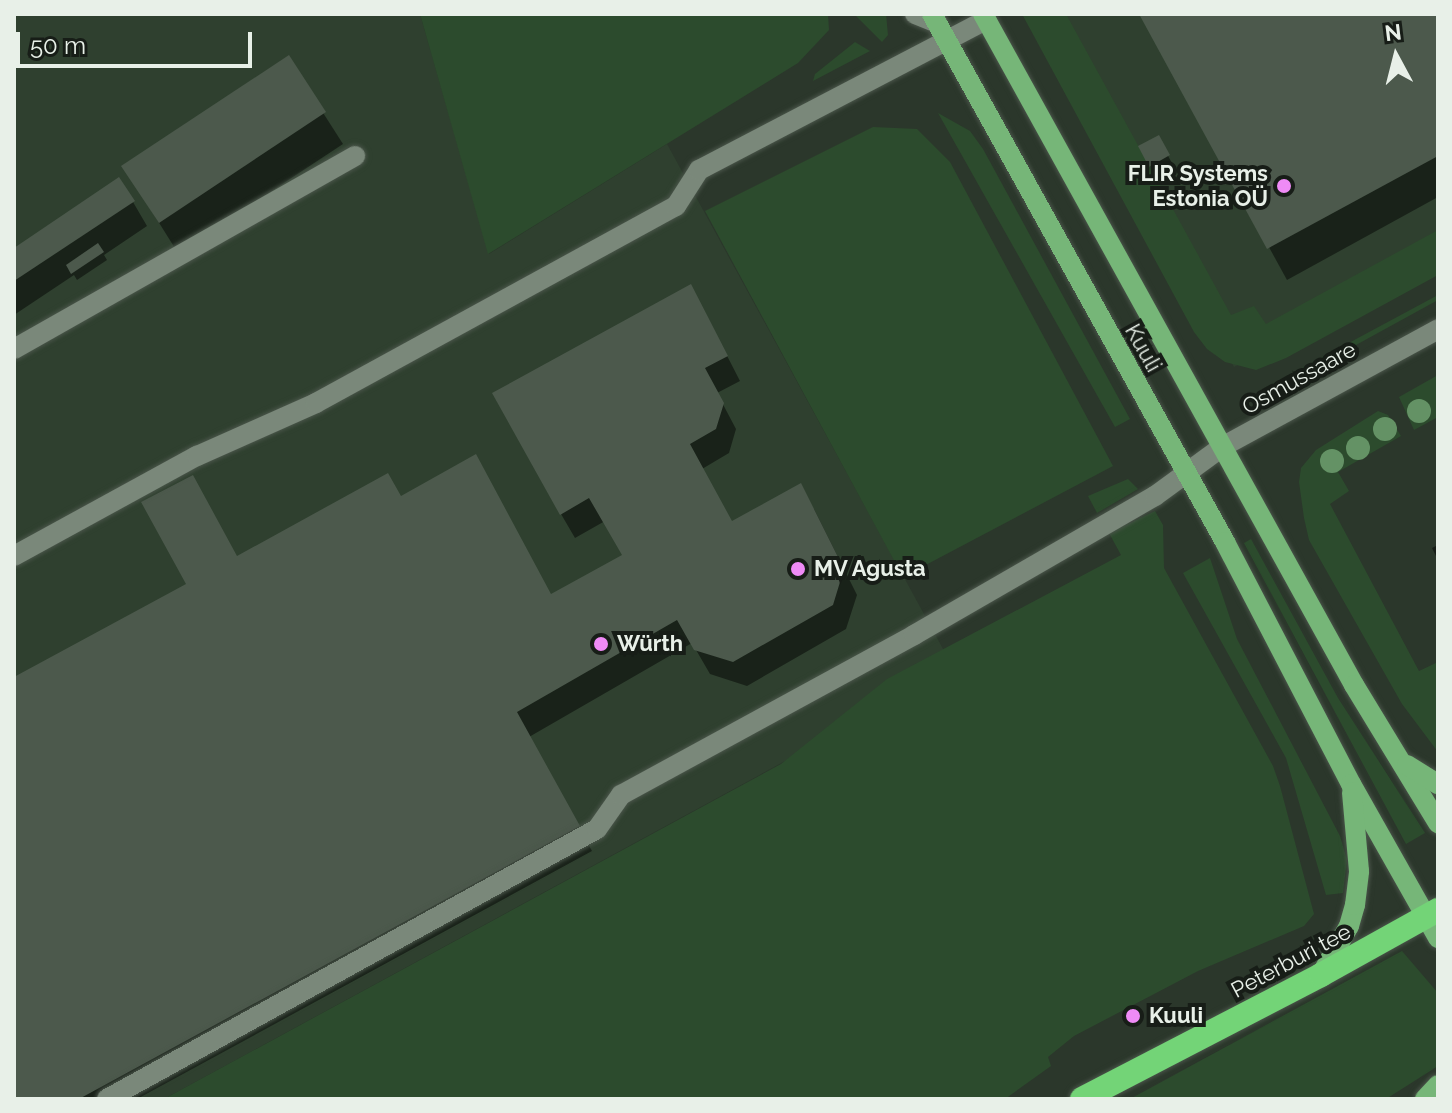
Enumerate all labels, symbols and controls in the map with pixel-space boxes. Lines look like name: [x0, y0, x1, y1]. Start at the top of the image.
scale bar: [20, 16, 256, 66]
north arrow: [1356, 16, 1436, 96]
text: N: [1383, 18, 1403, 46]
text: 50 m: [30, 31, 86, 60]
place label: FLIR Systems Estonia OÜ: [1128, 160, 1268, 212]
marker: FLIR Systems Estonia OÜ: [1275, 177, 1293, 195]
street label: Kuuli: [1119, 319, 1167, 377]
street label: Osmussaare: [1238, 336, 1360, 420]
place label: MV Agusta: [814, 556, 927, 582]
marker: MV Agusta: [789, 560, 807, 578]
place label: Würth: [617, 631, 683, 657]
marker: Würth: [592, 635, 610, 653]
street label: Peterburi tee: [1227, 918, 1355, 1004]
place label: Kuuli: [1149, 1003, 1203, 1029]
marker: Kuuli: [1124, 1007, 1142, 1025]

